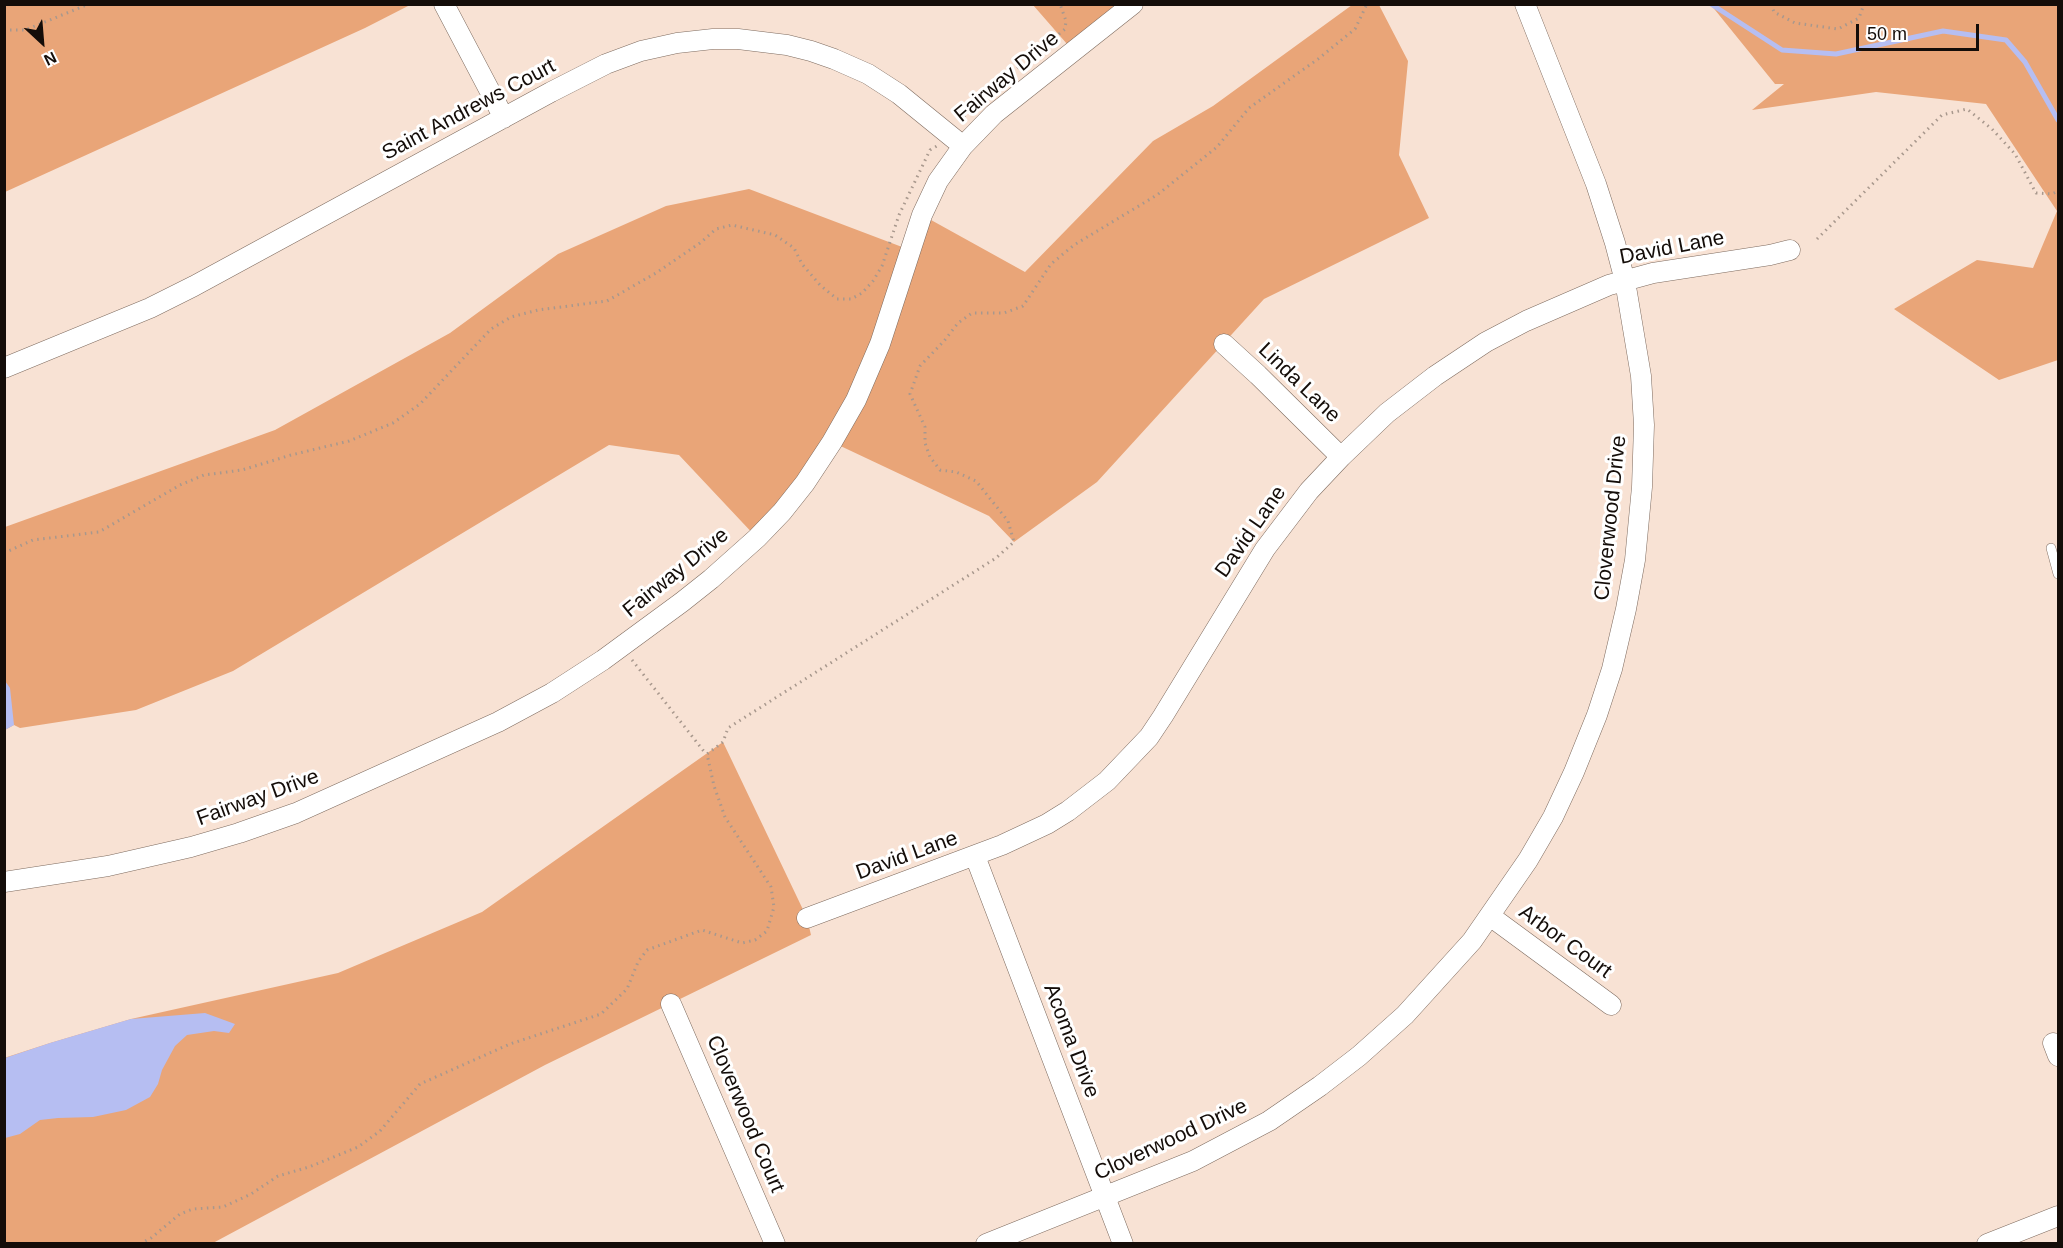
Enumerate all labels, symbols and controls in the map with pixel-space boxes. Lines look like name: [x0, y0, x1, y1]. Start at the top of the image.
north arrow: [12, 12, 72, 72]
scale bar: [1859, 12, 1982, 50]
text: 50 m: [1867, 24, 1907, 44]
street label: Fairway Drive: [950, 26, 1064, 128]
text: N: [41, 48, 59, 69]
street label: Saint Andrews Court: [378, 54, 560, 166]
street label: David Lane: [1617, 225, 1727, 271]
street label: Linda Lane: [1253, 338, 1345, 428]
street label: Cloverwood Drive: [1590, 434, 1632, 602]
street label: David Lane: [1210, 481, 1292, 583]
street label: Fairway Drive: [618, 523, 734, 623]
street label: Fairway Drive: [193, 764, 323, 832]
street label: David Lane: [853, 826, 961, 886]
street label: Arbor Court: [1514, 900, 1616, 984]
street label: Acoma Drive: [1038, 980, 1104, 1102]
street label: Cloverwood Court: [701, 1032, 789, 1196]
street label: Cloverwood Drive: [1091, 1094, 1251, 1186]

